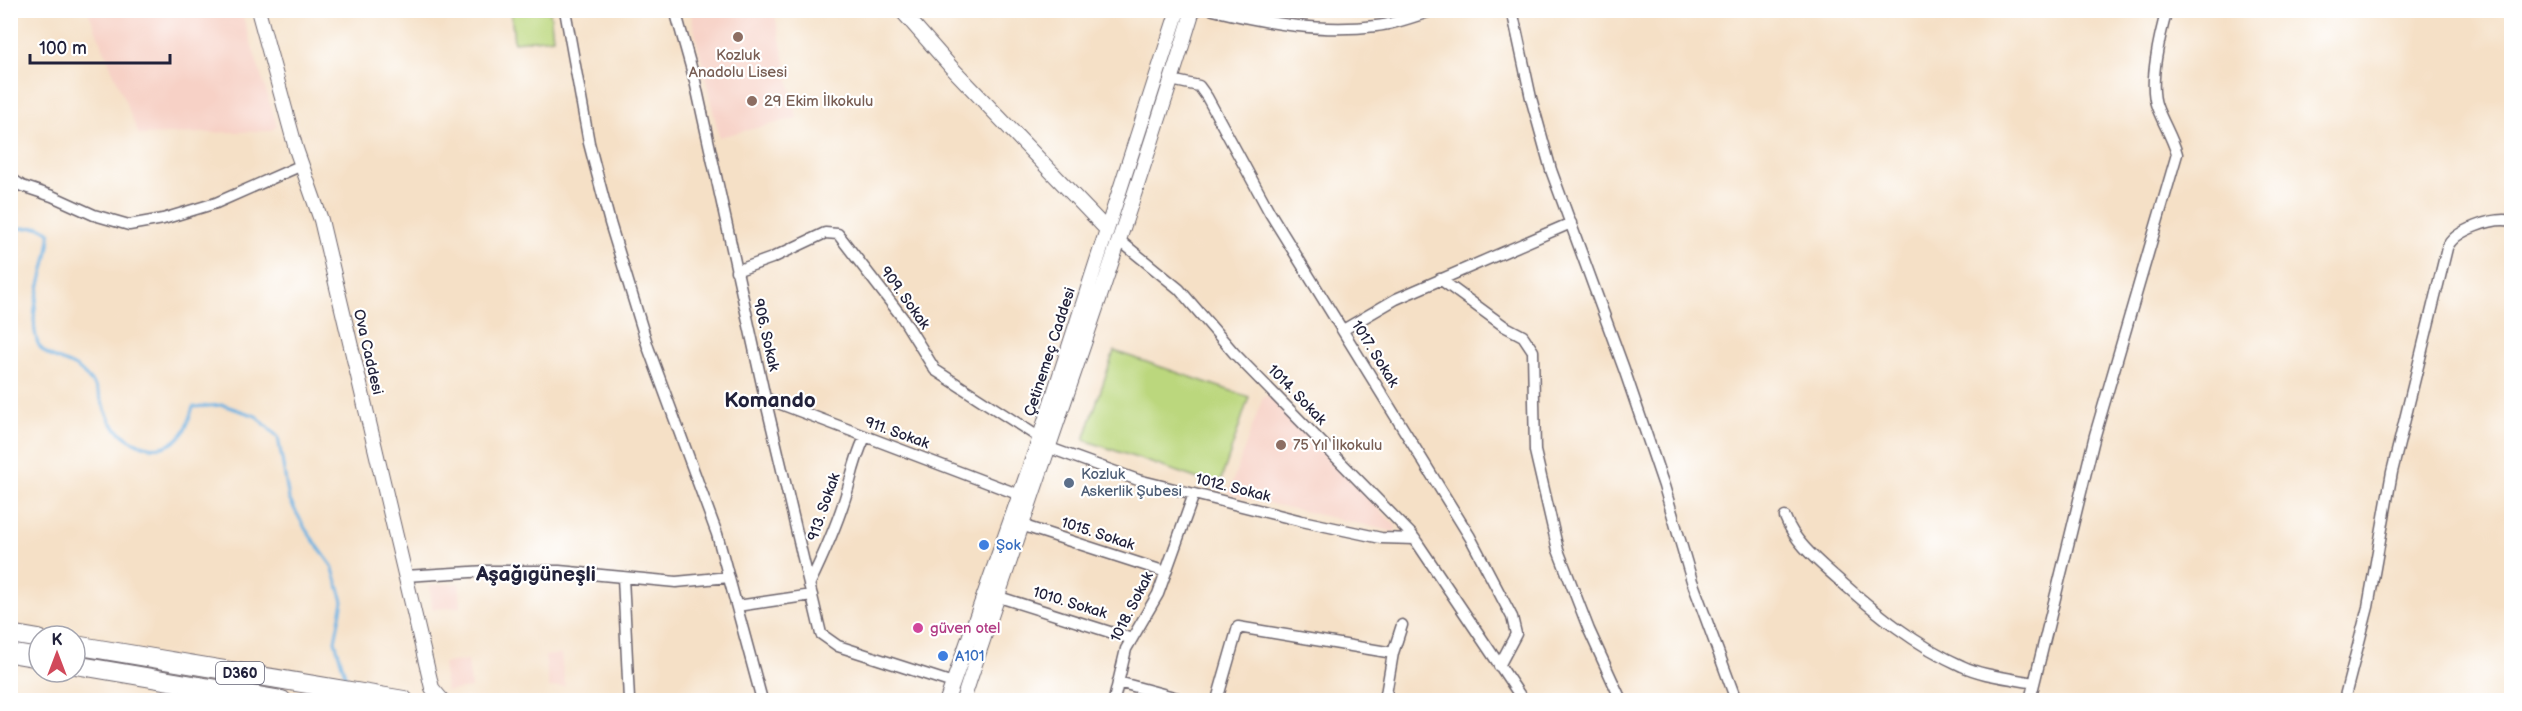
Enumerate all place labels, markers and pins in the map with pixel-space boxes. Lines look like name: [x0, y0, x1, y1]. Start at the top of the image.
marker: Kozluk Anadolu Lisesi: [731, 30, 745, 44]
place label: Kozluk Anadolu Lisesi: [689, 46, 787, 82]
place label: 29 Ekim İlkokulu: [764, 92, 873, 111]
marker: 29 Ekim İlkokulu: [745, 94, 759, 108]
place label: 75 Yıl İlkokulu: [1293, 436, 1382, 455]
marker: 75 Yıl İlkokulu: [1274, 438, 1288, 452]
place label: Kozluk Askerlik Şubesi: [1081, 465, 1182, 501]
marker: Kozluk Askerlik Şubesi: [1062, 476, 1076, 490]
place label: Şok: [996, 536, 1022, 555]
marker: Şok: [977, 538, 991, 552]
place label: güven otel: [930, 619, 1000, 638]
marker: güven otel: [911, 621, 925, 635]
place label: A101: [955, 647, 985, 666]
marker: A101: [936, 649, 950, 663]

